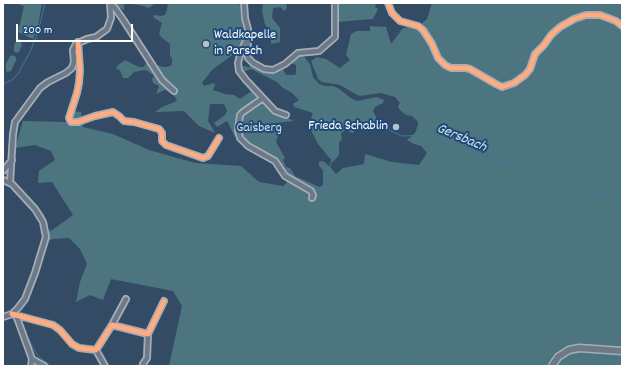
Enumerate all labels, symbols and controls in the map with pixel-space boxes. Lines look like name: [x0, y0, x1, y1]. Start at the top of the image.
scale bar: [18, 16, 135, 42]
text: 200 m: [23, 22, 52, 39]
place label: Waldkapelle in Parsch: [214, 28, 276, 60]
marker: Waldkapelle in Parsch: [201, 39, 211, 49]
place label: Frieda Schablin: [308, 119, 388, 135]
water label: Gersbach: [433, 120, 489, 158]
park label: Gaisberg: [236, 121, 282, 137]
marker: Frieda Schablin: [391, 122, 401, 132]

